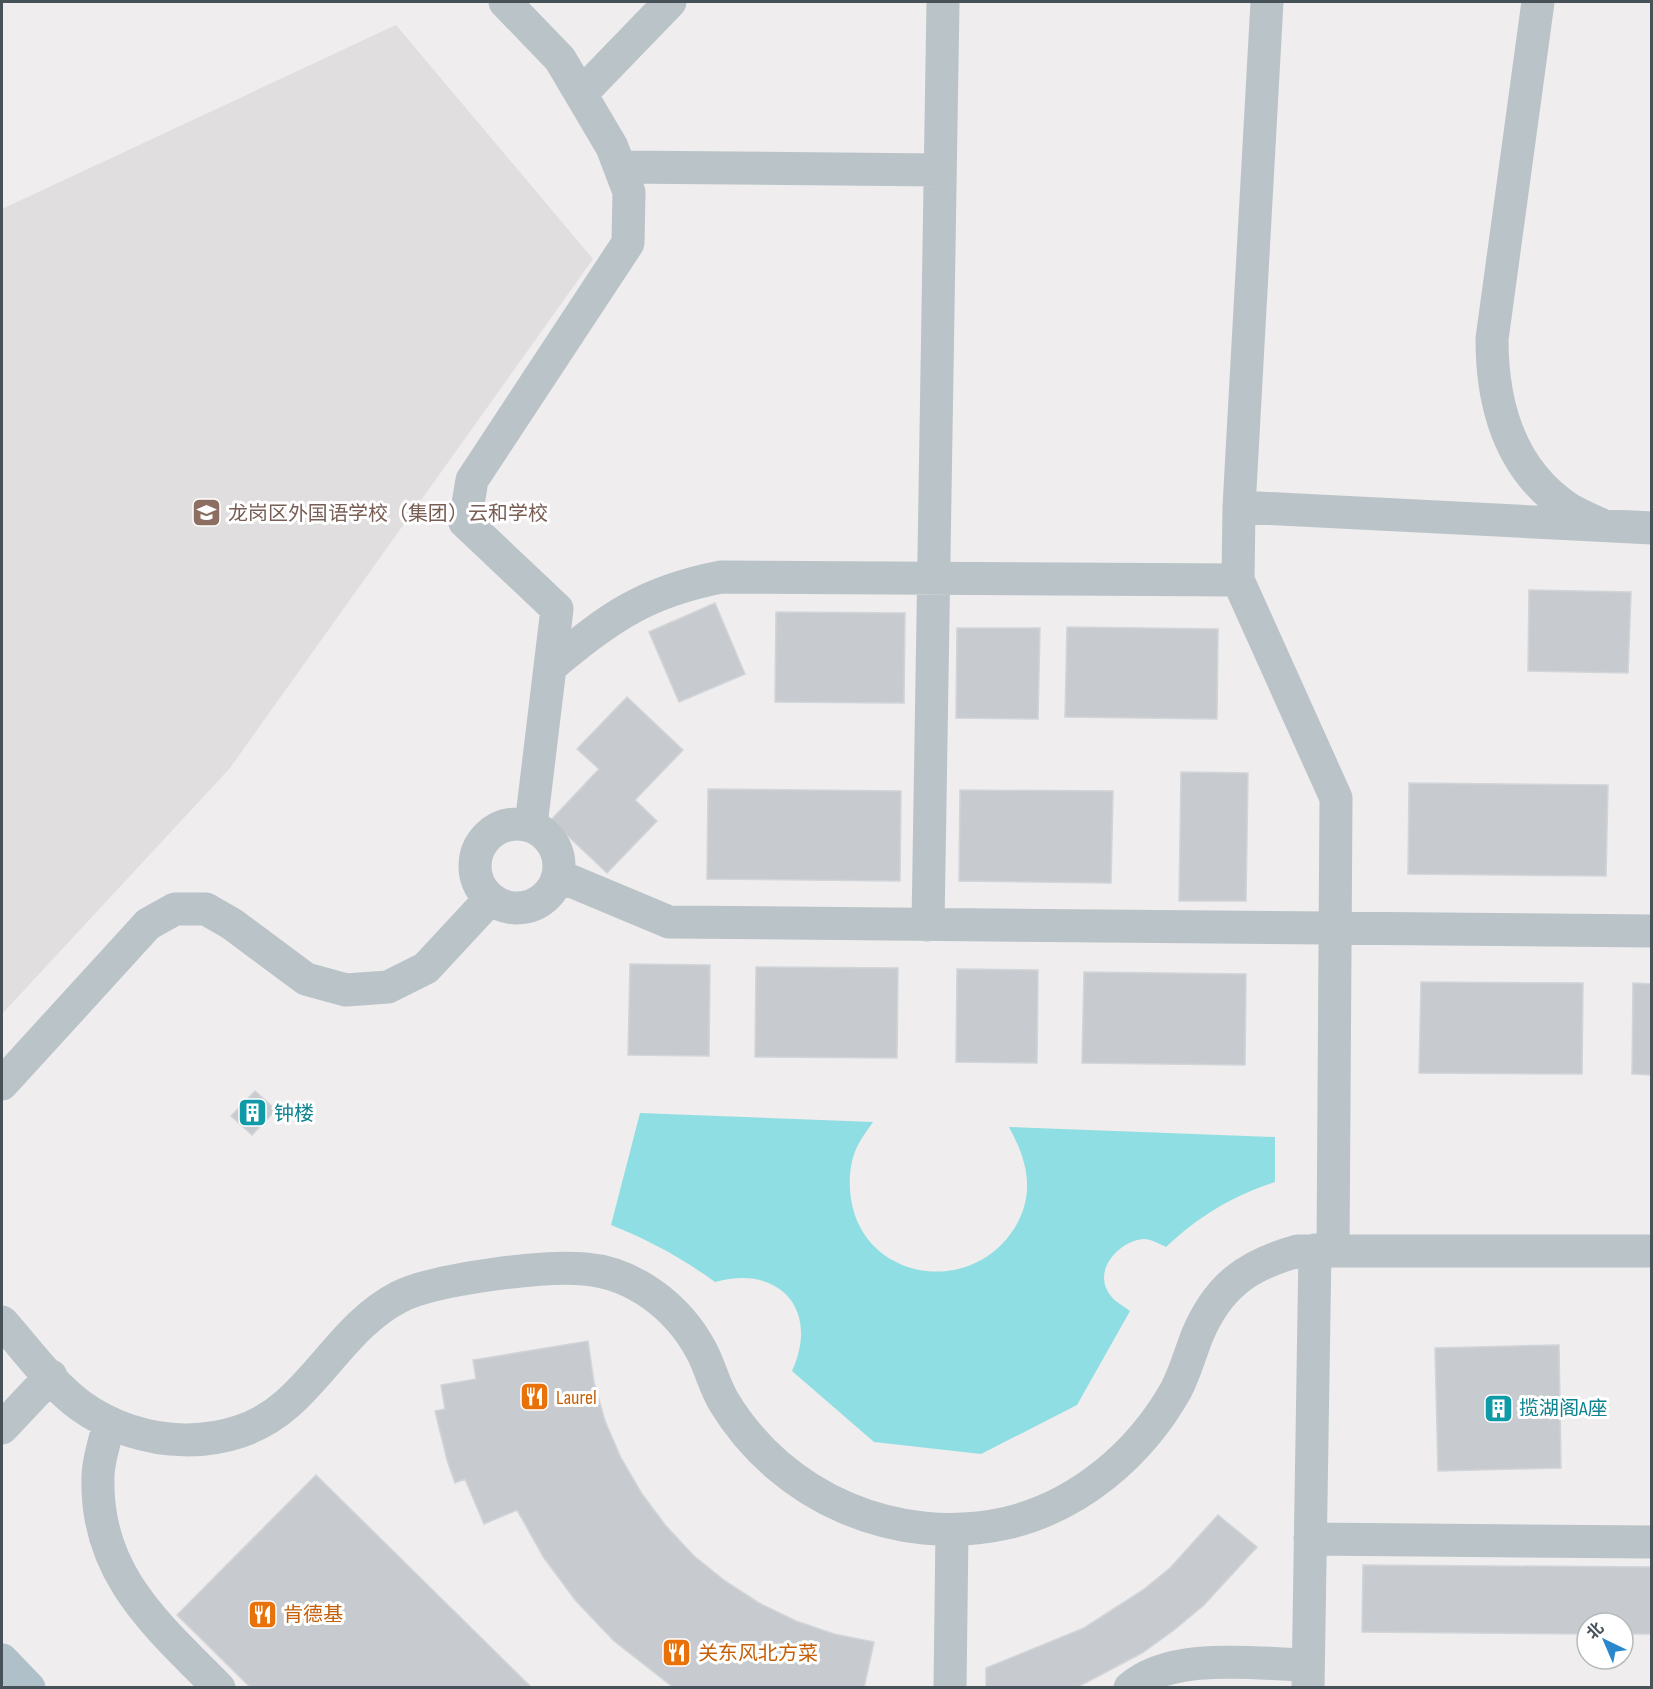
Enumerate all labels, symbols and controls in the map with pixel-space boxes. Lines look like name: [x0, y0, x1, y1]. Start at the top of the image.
school or university icon: 龙岗区外国语学校（集团）云和学校: [191, 497, 223, 529]
place label: 龙岗区外国语学校（集团）云和学校: [228, 502, 548, 526]
building icon: 钟楼: [237, 1097, 269, 1129]
place label: 钟楼: [274, 1102, 314, 1126]
restaurant icon: Laurel: [519, 1381, 551, 1413]
place label: Laurel: [556, 1386, 597, 1410]
building icon: 揽湖阁A座: [1482, 1392, 1514, 1424]
place label: 揽湖阁A座: [1519, 1397, 1608, 1421]
restaurant icon: 肯德基: [246, 1598, 278, 1630]
place label: 肯德基: [283, 1603, 343, 1627]
north arrow: [1575, 1611, 1635, 1671]
text: 北: [1583, 1619, 1608, 1644]
restaurant icon: 关东风北方菜: [661, 1637, 693, 1669]
place label: 关东风北方菜: [698, 1642, 818, 1666]

